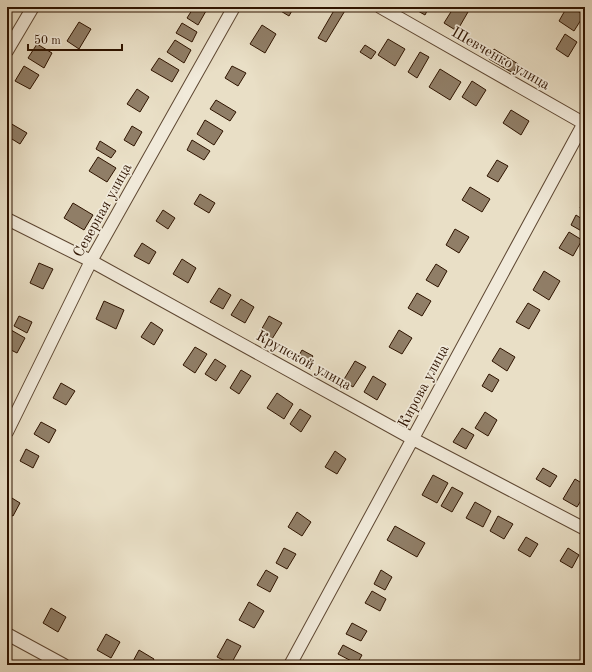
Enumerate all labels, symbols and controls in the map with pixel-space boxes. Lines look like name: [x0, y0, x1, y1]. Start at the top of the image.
street label: Шевченко улица: [449, 25, 552, 94]
scale bar: [28, 26, 122, 52]
text: 50 m: [34, 34, 61, 47]
street label: Северная улица: [71, 161, 136, 260]
street label: Крупской улица: [253, 329, 354, 394]
street label: Кирова улица: [396, 342, 453, 431]

